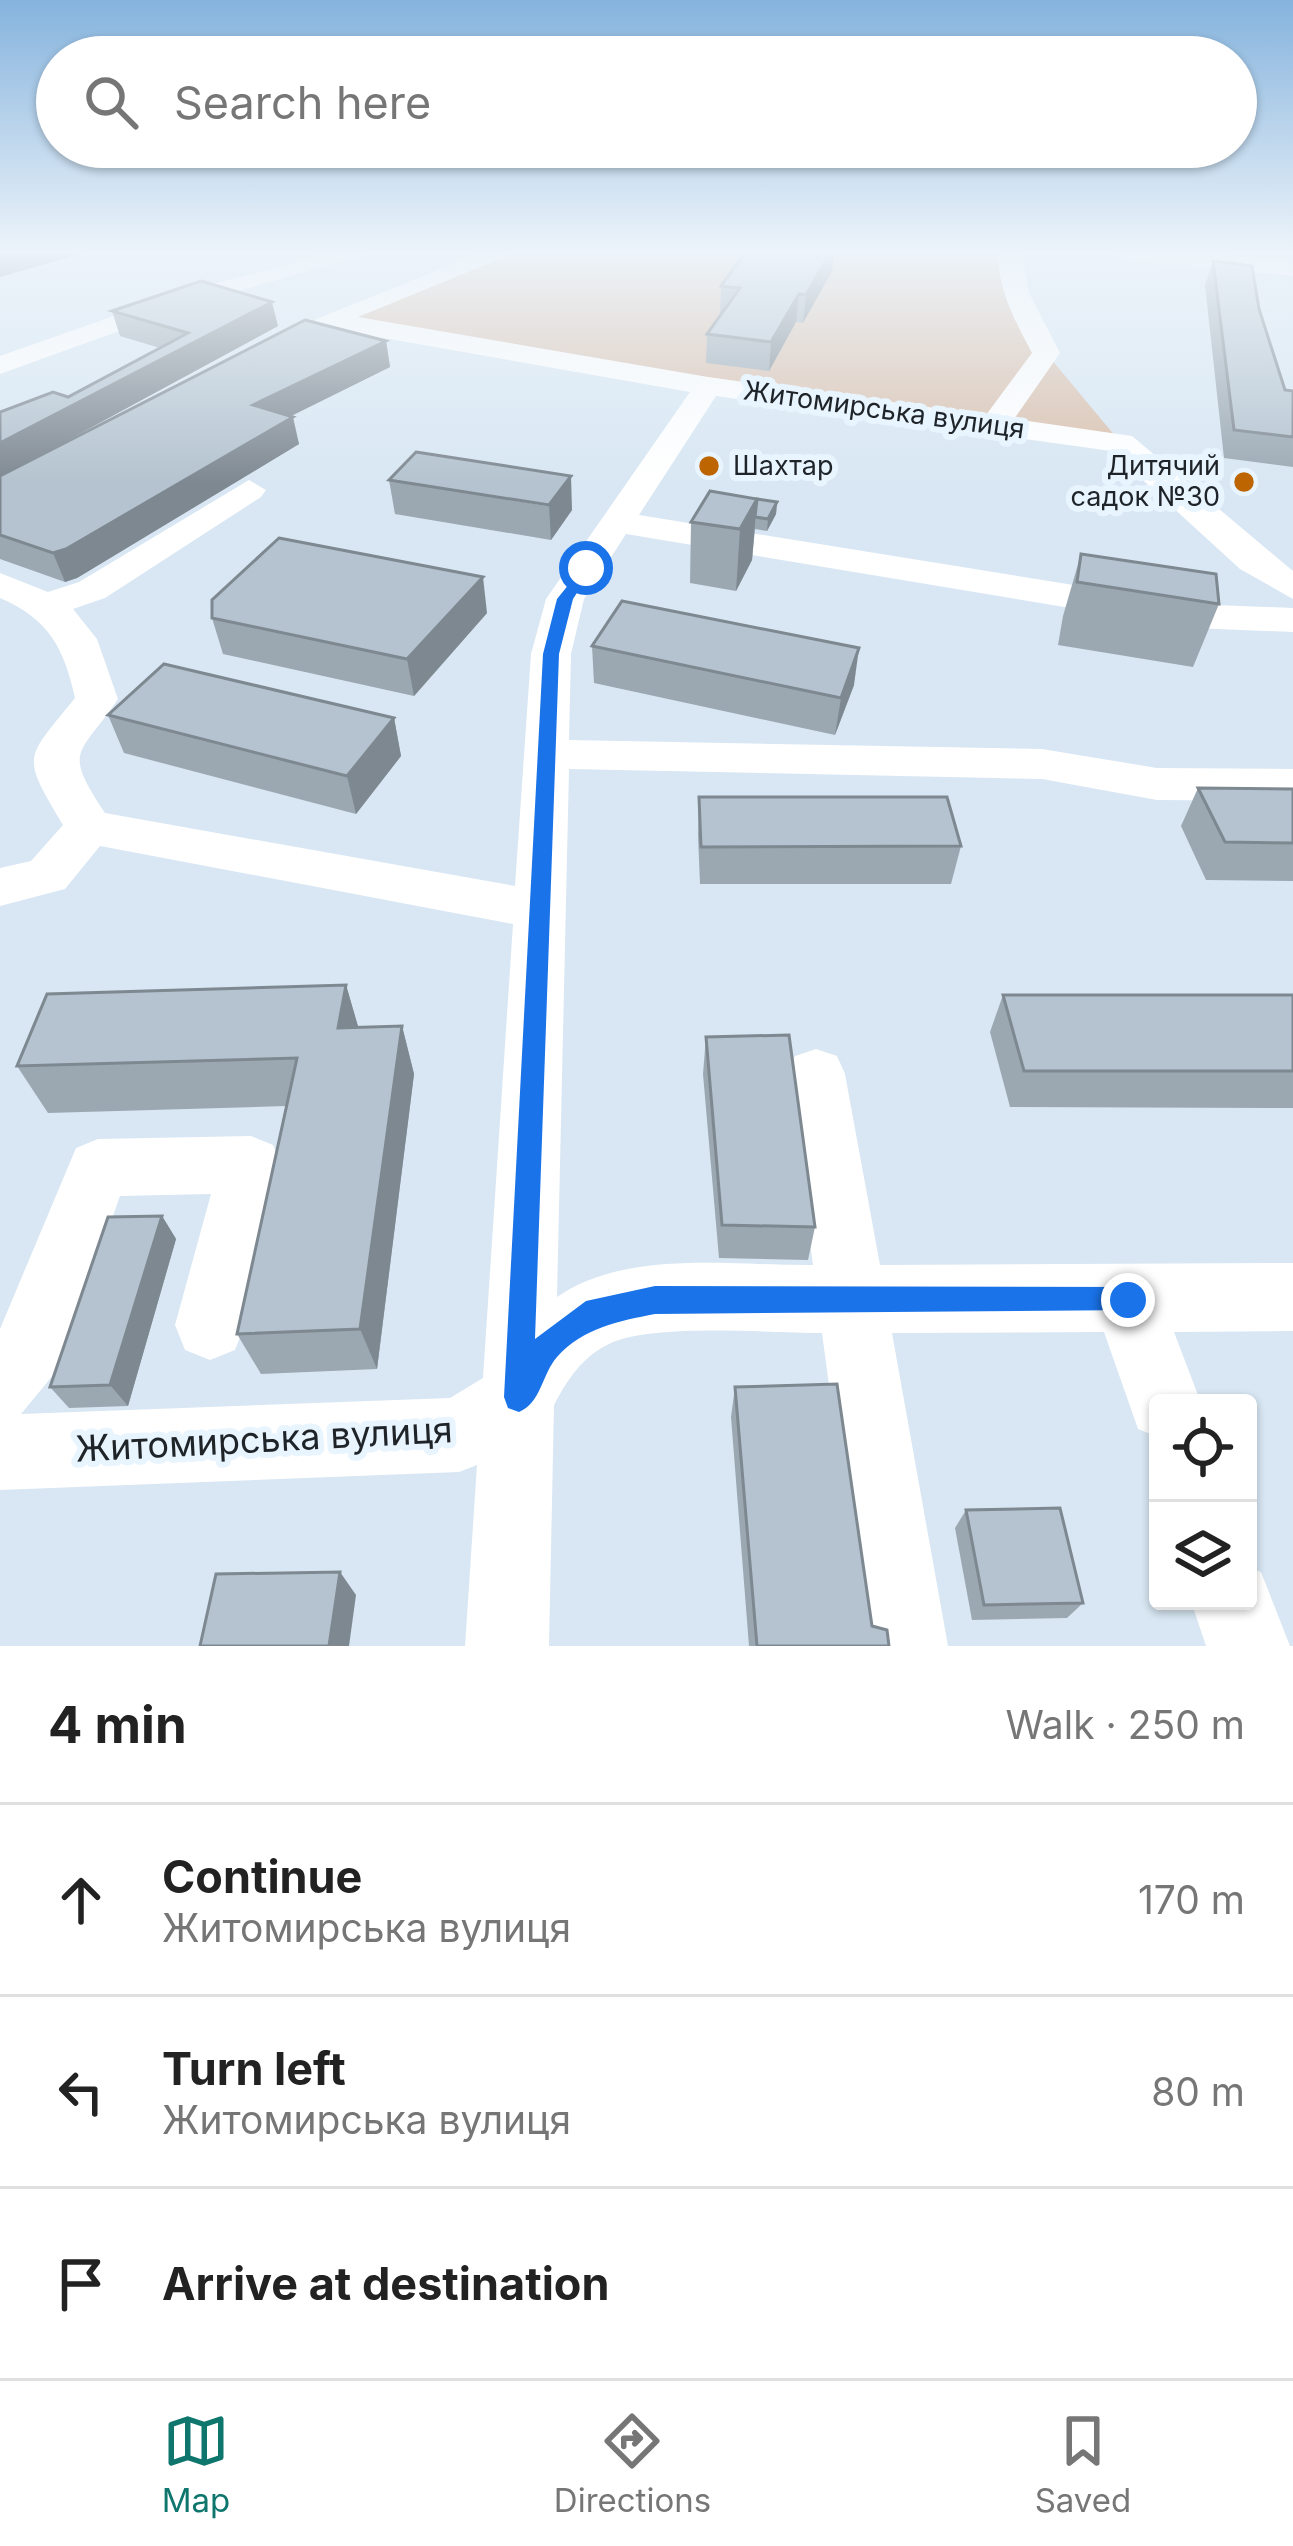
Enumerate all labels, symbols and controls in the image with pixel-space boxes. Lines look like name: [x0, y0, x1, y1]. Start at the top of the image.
search box: [36, 36, 1257, 168]
icon: search: [78, 69, 144, 135]
text: Search here: [174, 75, 431, 130]
street label: Житомирська вулиця: [742, 373, 1027, 446]
place label: Шахтар: [733, 449, 834, 482]
place label: Дитячий садок №30: [1071, 449, 1220, 513]
marker: Шахтар: [696, 453, 722, 479]
marker: Дитячий садок №30: [1231, 469, 1257, 495]
route start: [559, 541, 613, 595]
route end: [1101, 1273, 1155, 1327]
map controls: [1149, 1394, 1257, 1610]
button: locate: [1149, 1394, 1257, 1502]
street label: Житомирська вулиця: [74, 1407, 454, 1471]
button: layers: [1149, 1502, 1257, 1610]
text: 4 min: [48, 1694, 187, 1755]
text: Walk · 250 m: [1005, 1701, 1245, 1748]
text: Continue: [162, 1849, 362, 1904]
icon: ahead: [48, 1867, 114, 1933]
text: 170 m: [1138, 1876, 1245, 1923]
text: Житомирська вулиця: [162, 1904, 571, 1951]
text: Turn left: [162, 2041, 346, 2096]
icon: left: [48, 2059, 114, 2125]
text: 80 m: [1151, 2068, 1245, 2115]
text: Житомирська вулиця: [162, 2096, 571, 2143]
icon: arrive: [48, 2251, 114, 2317]
text: Arrive at destination: [162, 2256, 609, 2311]
tab: Map: [162, 2408, 230, 2520]
tab: Directions: [554, 2408, 711, 2520]
tab: Saved: [1035, 2408, 1131, 2520]

